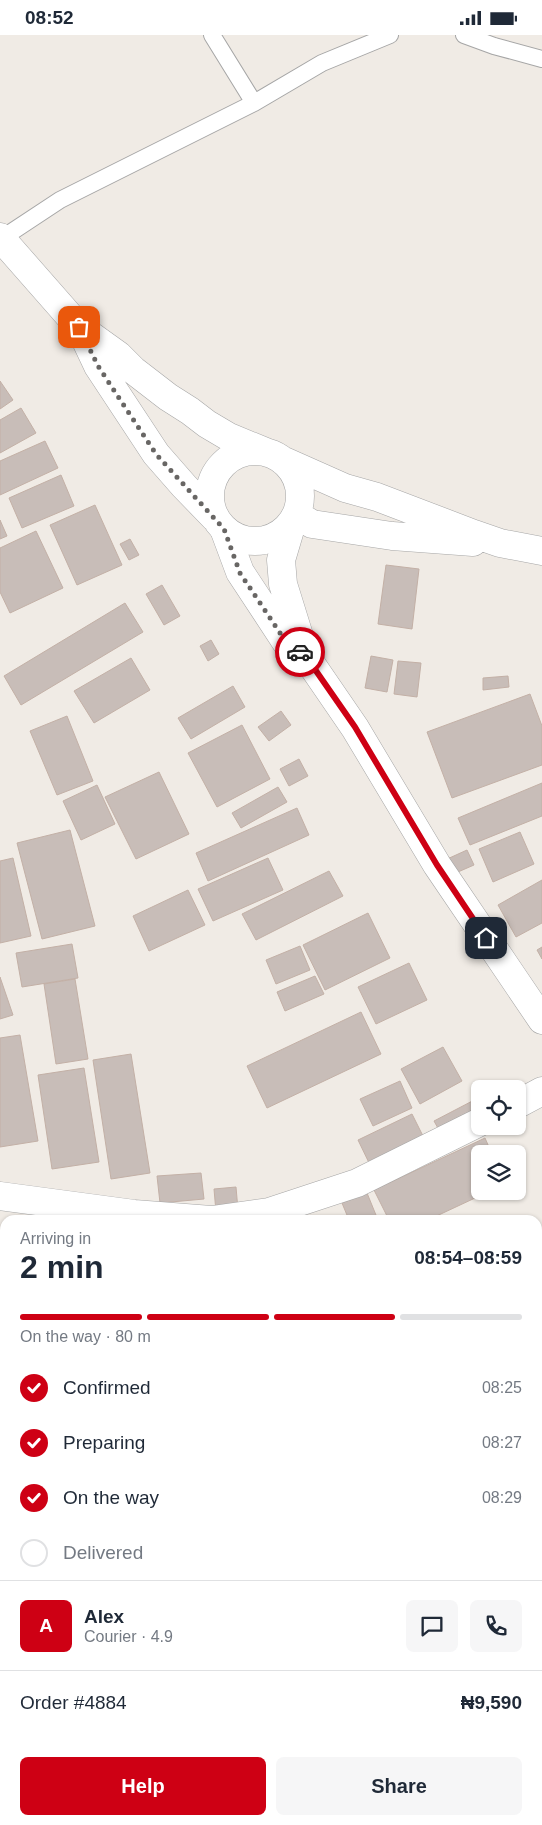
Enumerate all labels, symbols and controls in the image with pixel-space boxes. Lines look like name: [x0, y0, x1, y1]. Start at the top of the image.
text: 08:52: [25, 7, 74, 28]
pin: [58, 306, 100, 348]
icon: bag: [65, 313, 93, 341]
courier: [275, 627, 325, 677]
icon: car: [286, 638, 314, 666]
pin: [465, 917, 507, 959]
icon: home: [472, 924, 500, 952]
map controls: [471, 1080, 526, 1200]
button: locate: [471, 1080, 526, 1135]
button: layers: [471, 1145, 526, 1200]
text: Arriving in: [20, 1230, 91, 1247]
text: 08:54–08:59: [414, 1247, 522, 1268]
text: 2 min: [20, 1249, 104, 1285]
text: On the way · 80 m: [20, 1328, 151, 1345]
icon: check: [20, 1374, 48, 1402]
text: Confirmed: [63, 1377, 151, 1398]
text: 08:25: [482, 1379, 522, 1396]
icon: check: [20, 1429, 48, 1457]
text: Preparing: [63, 1432, 145, 1453]
text: 08:27: [482, 1434, 522, 1451]
icon: check: [20, 1484, 48, 1512]
text: On the way: [63, 1487, 159, 1508]
text: 08:29: [482, 1489, 522, 1506]
text: Delivered: [63, 1542, 143, 1563]
button: chat: [406, 1600, 458, 1652]
button: phone: [470, 1600, 522, 1652]
text: Alex: [84, 1606, 124, 1627]
text: A: [39, 1615, 53, 1636]
text: Courier · 4.9: [84, 1628, 173, 1645]
text: Order #4884: [20, 1692, 127, 1713]
text: ₦9,590: [461, 1692, 522, 1713]
button: Help: [20, 1757, 266, 1815]
button: Share: [276, 1757, 522, 1815]

